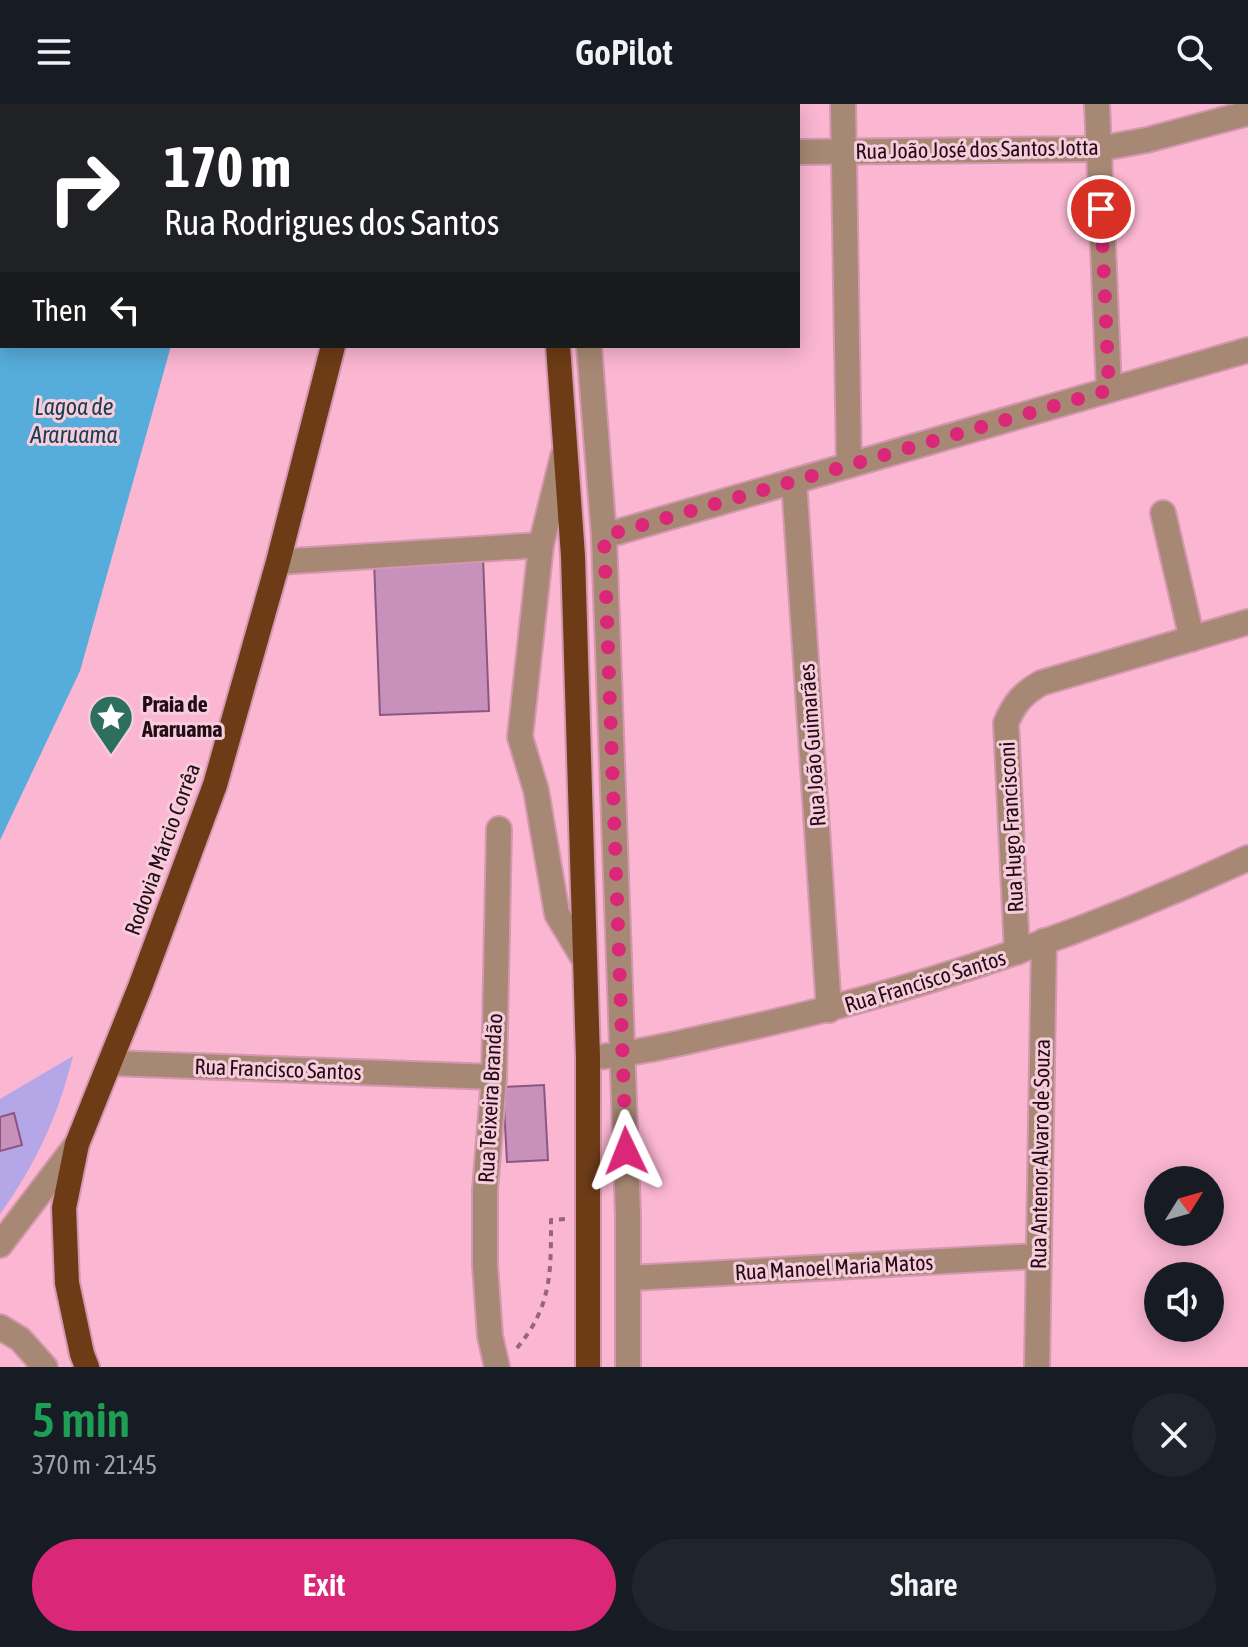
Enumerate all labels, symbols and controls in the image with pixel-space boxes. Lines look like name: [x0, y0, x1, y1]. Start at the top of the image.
icon: menu: [32, 30, 76, 74]
icon: search: [1172, 30, 1216, 74]
text: GoPilot: [575, 31, 673, 73]
street label: Rua João José dos Santos Jotta: [855, 134, 1099, 164]
text: 170 m: [164, 135, 291, 199]
icon: right: [32, 136, 136, 240]
pin: [1067, 175, 1135, 243]
icon: arrive: [1079, 187, 1123, 231]
text: Rua Rodrigues dos Santos: [164, 201, 499, 243]
icon: left: [103, 288, 147, 332]
text: Then: [32, 293, 87, 327]
water label: Lagoa de Araruama: [29, 393, 118, 448]
street label: Rua João Guimarães: [793, 662, 831, 827]
place label: Praia de Araruama: [141, 691, 222, 742]
place icon: Praia de Araruama: [87, 693, 135, 756]
street label: Rua Hugo Francisconi: [994, 741, 1028, 913]
street label: Rodovia Márcio Corrêa: [119, 760, 205, 938]
street label: Rua Francisco Santos: [841, 944, 1009, 1018]
street label: Rua Teixeira Brandão: [473, 1013, 507, 1183]
street label: Rua Antenor Alvaro de Souza: [1025, 1039, 1055, 1269]
street label: Rua Francisco Santos: [194, 1053, 362, 1085]
position arrow: [584, 1109, 668, 1193]
north arrow: [1144, 1166, 1224, 1246]
map controls: [1144, 1166, 1224, 1342]
street label: Rua Manoel Maria Matos: [734, 1249, 934, 1285]
button: sound: [1144, 1262, 1224, 1342]
text: 5 min: [32, 1392, 130, 1447]
button: close: [1132, 1393, 1216, 1477]
text: 370 m · 21:45: [32, 1450, 157, 1480]
button: Exit: [32, 1539, 616, 1631]
button: Share: [632, 1539, 1216, 1631]

